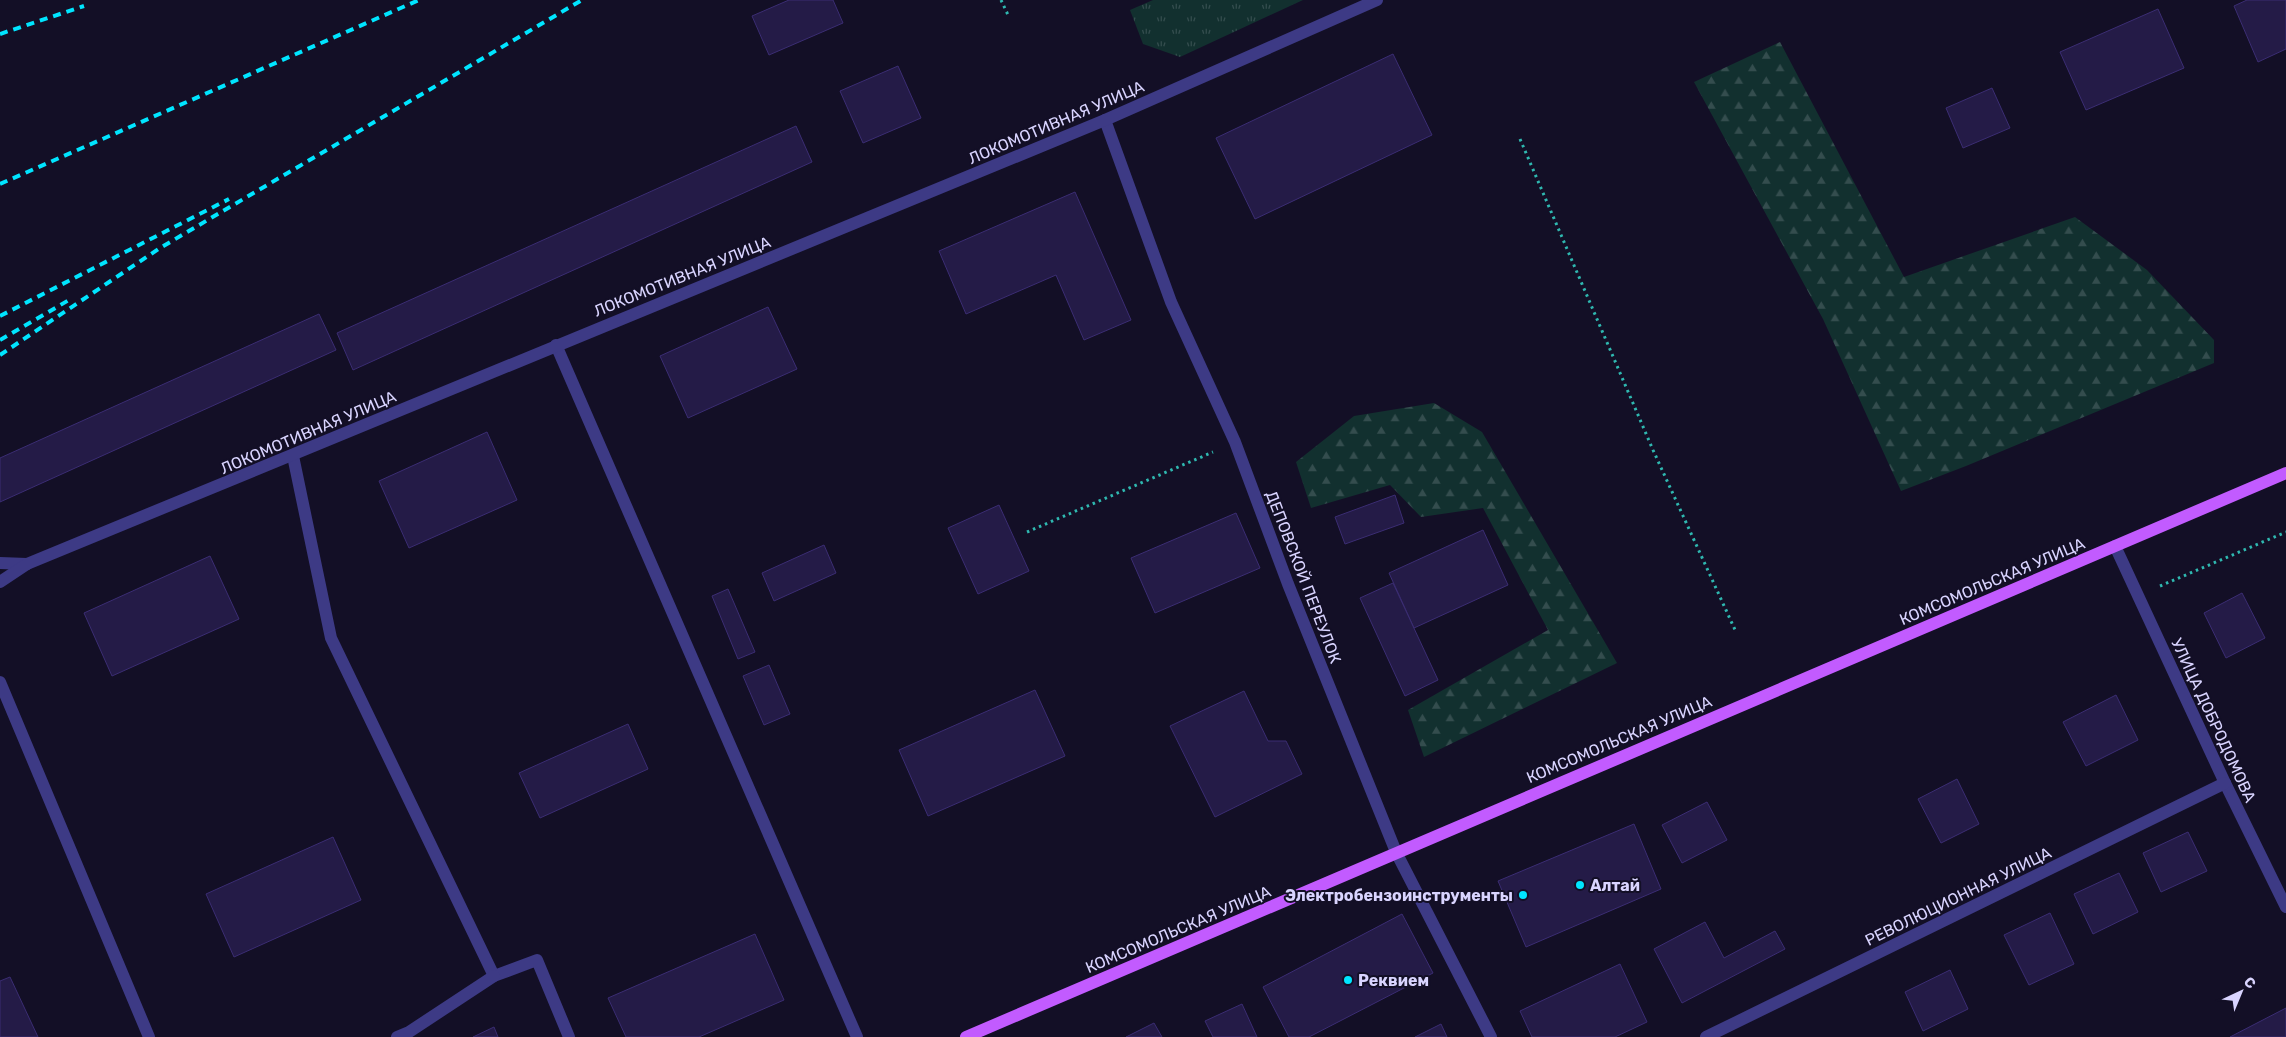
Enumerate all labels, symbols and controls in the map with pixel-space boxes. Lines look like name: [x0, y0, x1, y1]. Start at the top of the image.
street label: ЛОКОМОТИВНАЯ УЛИЦА: [965, 77, 1147, 168]
street label: ЛОКОМОТИВНАЯ УЛИЦА: [591, 232, 774, 321]
street label: ЛОКОМОТИВНАЯ УЛИЦА: [217, 387, 399, 478]
street label: ДЕПОВСКОЙ ПЕРЕУЛОК: [1262, 488, 1345, 666]
street label: КОМСОМОЛЬСКАЯ УЛИЦА: [1897, 534, 2088, 629]
street label: УЛИЦА ДОБРОДОМОВА: [2167, 635, 2260, 806]
street label: КОМСОМОЛЬСКАЯ УЛИЦА: [1524, 692, 1715, 787]
street label: РЕВОЛЮЦИОННАЯ УЛИЦА: [1862, 843, 2055, 950]
place label: Алтай: [1590, 876, 1640, 895]
marker: Алтай: [1574, 879, 1586, 891]
street label: КОМСОМОЛЬСКАЯ УЛИЦА: [1083, 882, 1274, 977]
place label: Электробензоинструменты: [1285, 886, 1513, 905]
marker: Электробензоинструменты: [1517, 889, 1529, 901]
north arrow: [2216, 967, 2266, 1017]
place label: Реквием: [1358, 971, 1429, 990]
text: С: [2240, 973, 2259, 993]
marker: Реквием: [1342, 974, 1354, 986]

